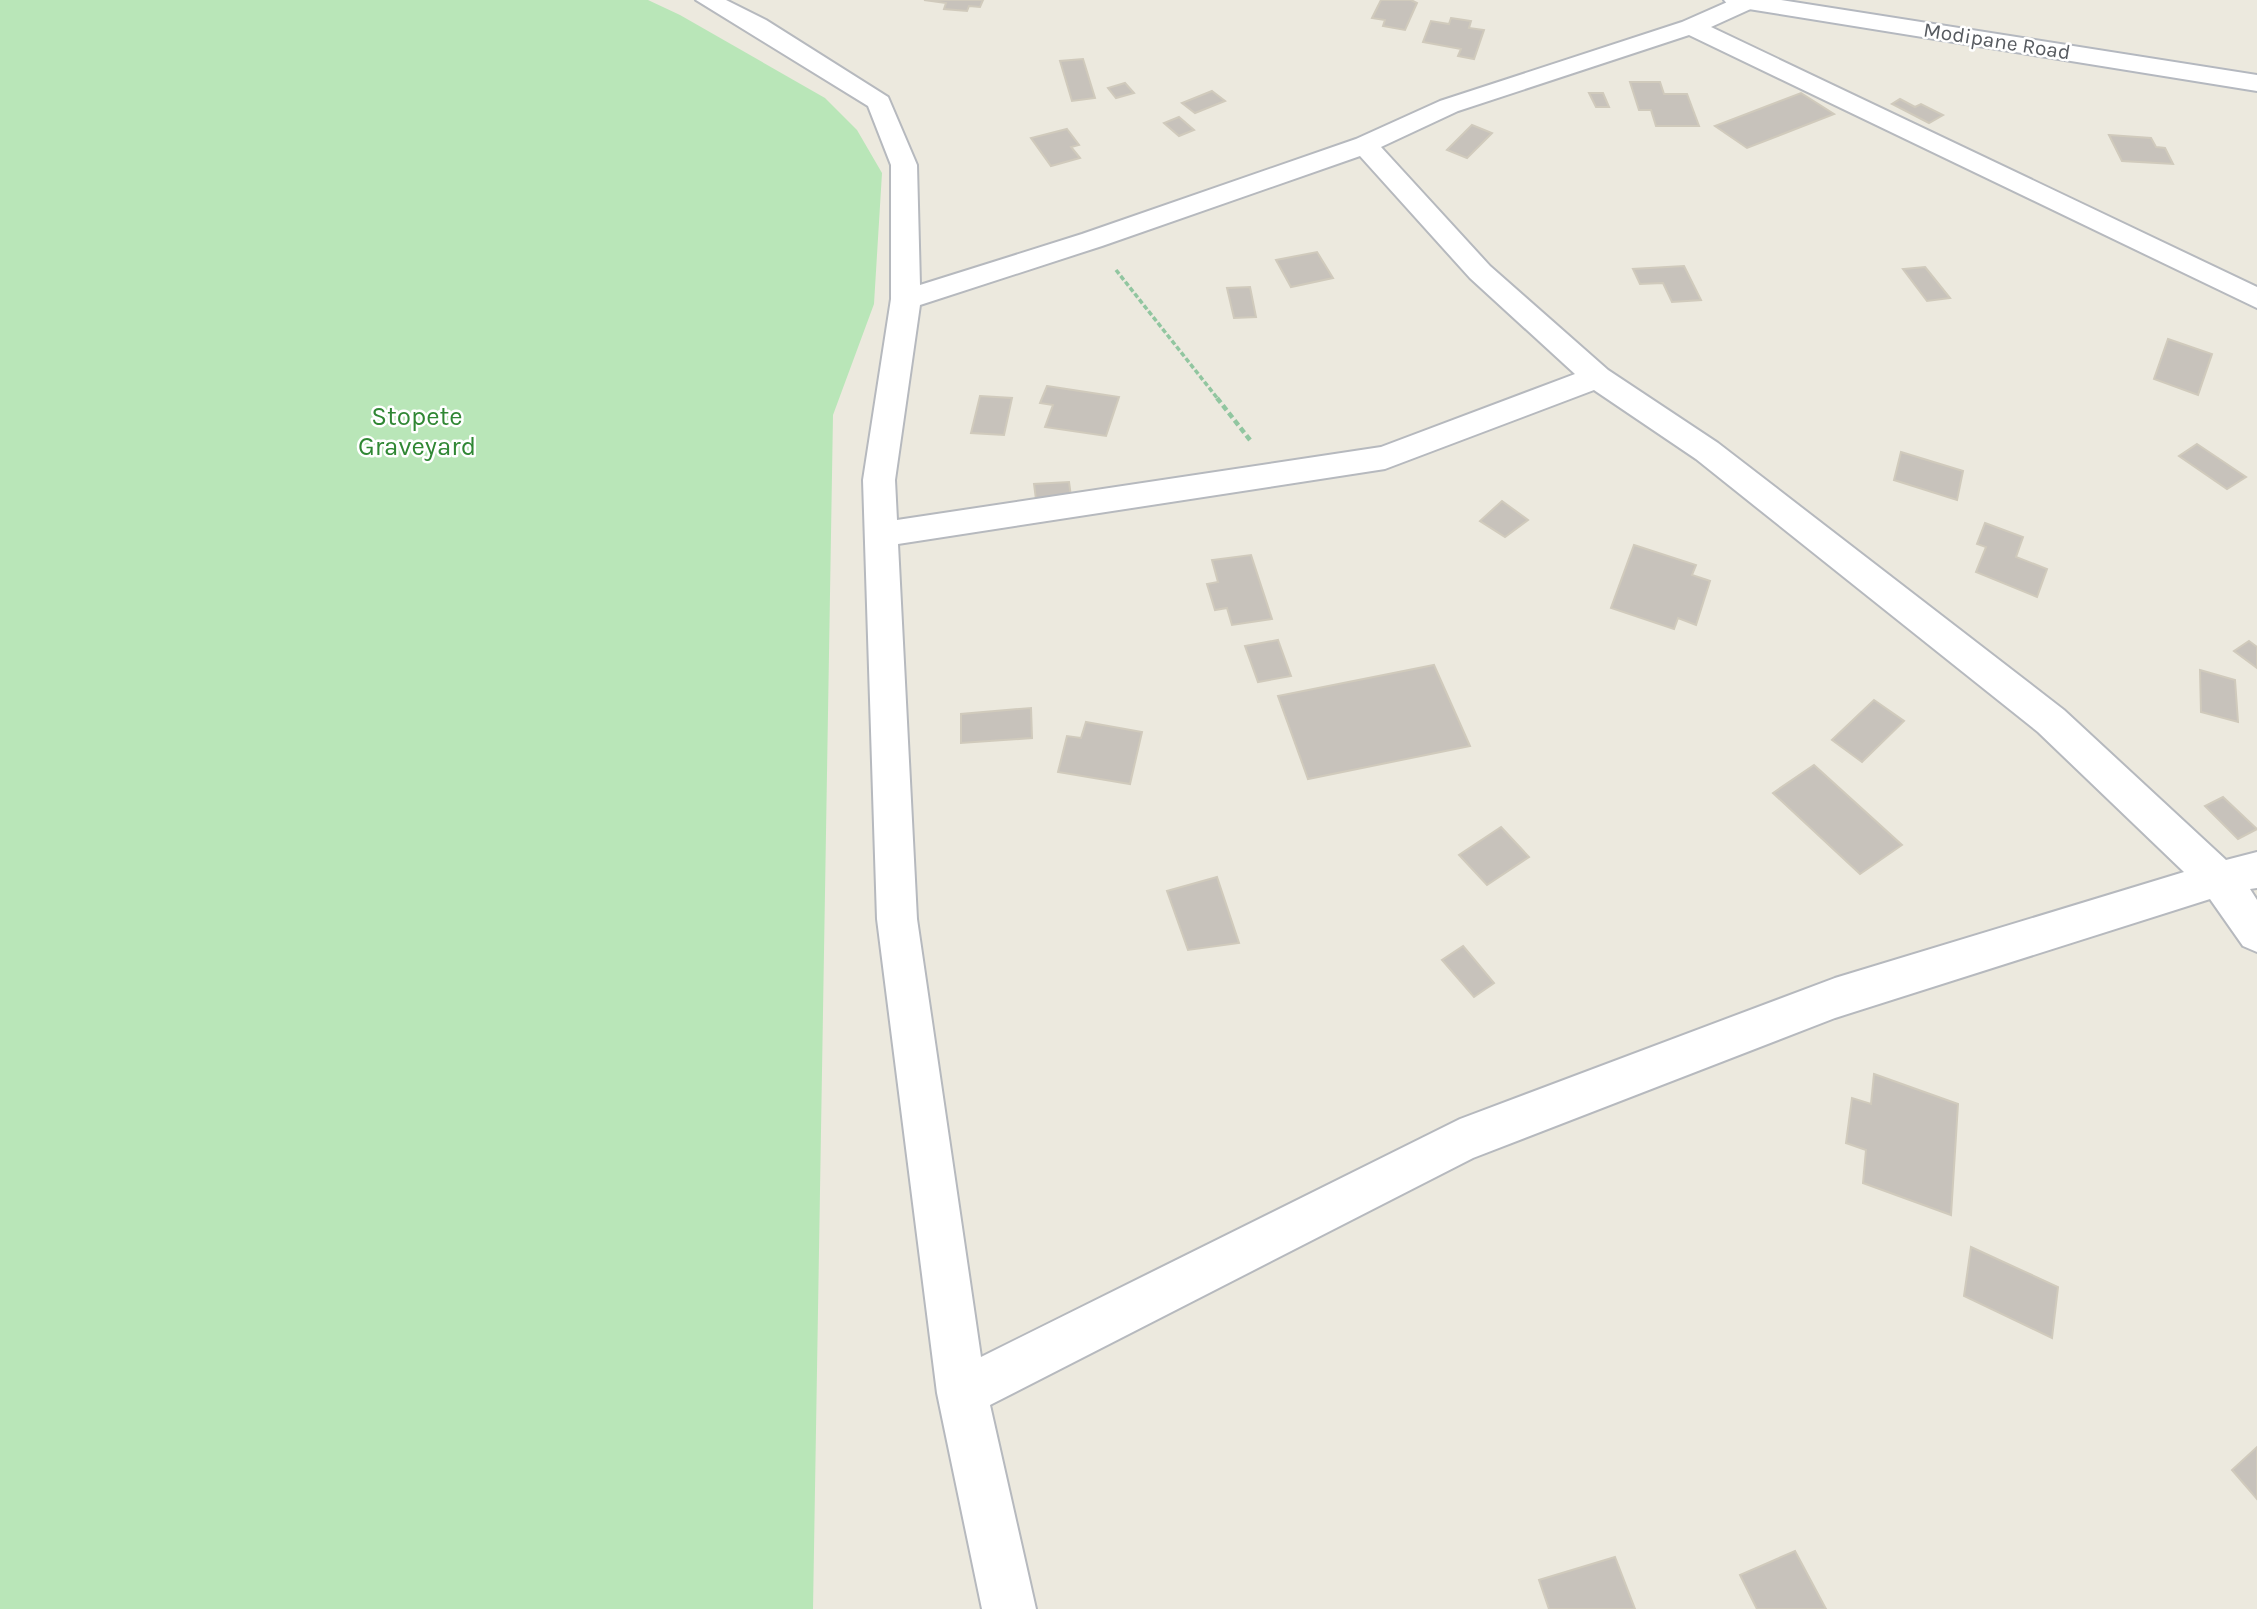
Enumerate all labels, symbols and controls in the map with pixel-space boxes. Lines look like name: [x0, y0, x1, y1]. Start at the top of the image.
street label: Modipane Road: [1922, 18, 2072, 64]
park label: Stopete Graveyard: [358, 401, 476, 462]

